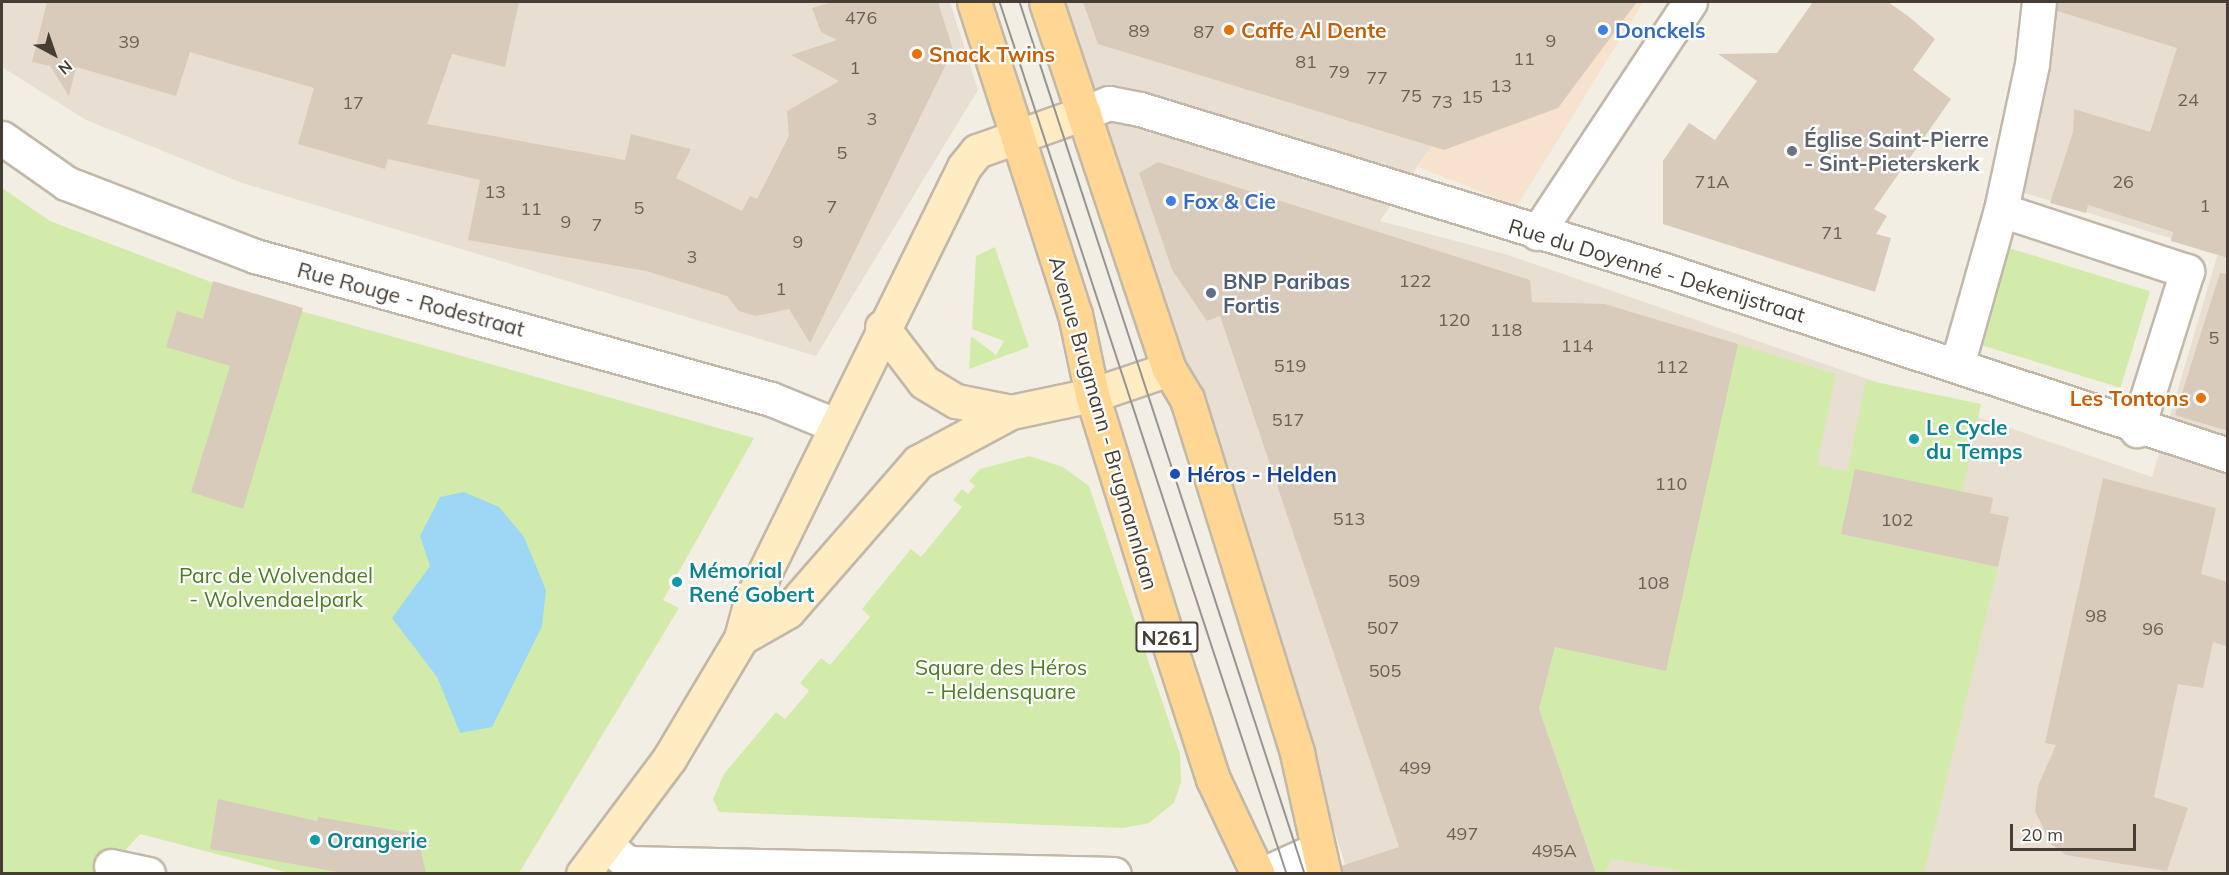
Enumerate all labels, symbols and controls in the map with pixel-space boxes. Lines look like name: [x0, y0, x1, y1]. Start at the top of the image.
house number: 476: [845, 7, 877, 29]
place label: Caffe Al Dente: [1241, 17, 1387, 43]
place label: Donckels: [1615, 17, 1706, 43]
house number: 89: [1128, 20, 1150, 42]
house number: 87: [1193, 21, 1215, 43]
marker: Caffe Al Dente: [1222, 23, 1236, 37]
marker: Donckels: [1596, 23, 1610, 37]
north arrow: [24, 24, 84, 84]
house number: 9: [1546, 30, 1556, 52]
house number: 39: [118, 31, 140, 53]
place label: Snack Twins: [929, 41, 1055, 67]
marker: Snack Twins: [910, 47, 924, 61]
house number: 11: [1513, 48, 1535, 70]
house number: 81: [1295, 51, 1317, 73]
text: N: [55, 56, 77, 79]
house number: 1: [850, 57, 860, 79]
house number: 79: [1328, 61, 1350, 83]
house number: 77: [1366, 67, 1388, 89]
house number: 13: [1490, 75, 1512, 97]
house number: 75: [1400, 85, 1422, 107]
house number: 15: [1461, 86, 1483, 108]
house number: 24: [2177, 89, 2199, 111]
house number: 73: [1431, 91, 1453, 113]
house number: 17: [342, 92, 364, 114]
house number: 3: [867, 108, 877, 130]
place label: Église Saint-Pierre - Sint-Pieterskerk: [1804, 126, 1989, 176]
house number: 5: [837, 142, 847, 164]
marker: Église Saint-Pierre - Sint-Pieterskerk: [1785, 144, 1799, 158]
house number: 71A: [1695, 171, 1729, 193]
house number: 26: [2112, 171, 2134, 193]
house number: 13: [484, 181, 506, 203]
place label: Fox & Cie: [1183, 188, 1276, 214]
marker: Fox & Cie: [1164, 194, 1178, 208]
house number: 1: [2200, 195, 2210, 217]
house number: 7: [827, 196, 837, 218]
house number: 5: [634, 197, 644, 219]
house number: 11: [520, 198, 542, 220]
house number: 9: [561, 211, 571, 233]
street label: Rue du Doyenné - Dekenijstraat: [1506, 213, 1808, 327]
house number: 7: [592, 214, 602, 236]
house number: 71: [1821, 222, 1843, 244]
house number: 9: [793, 231, 803, 253]
house number: 3: [687, 246, 697, 268]
street label: Avenue Brugmann - Brugmannlaan: [1044, 253, 1164, 593]
street label: Rue Rouge - Rodestraat: [295, 257, 527, 341]
place label: BNP Paribas Fortis: [1223, 268, 1350, 318]
house number: 122: [1399, 270, 1431, 292]
house number: 1: [776, 278, 786, 300]
marker: BNP Paribas Fortis: [1204, 286, 1218, 300]
house number: 120: [1438, 309, 1470, 331]
house number: 118: [1490, 319, 1522, 341]
house number: 5: [2209, 327, 2219, 349]
house number: 114: [1561, 335, 1593, 357]
house number: 519: [1274, 355, 1306, 377]
house number: 112: [1656, 356, 1688, 378]
place label: Les Tontons: [2070, 385, 2189, 411]
marker: Les Tontons: [2194, 391, 2208, 405]
house number: 517: [1272, 409, 1304, 431]
place label: Le Cycle du Temps: [1926, 414, 2023, 464]
marker: Le Cycle du Temps: [1907, 432, 1921, 446]
place label: Héros - Helden: [1187, 461, 1337, 487]
marker: Héros - Helden: [1168, 467, 1182, 481]
house number: 110: [1655, 473, 1687, 495]
house number: 513: [1333, 508, 1365, 530]
house number: 102: [1881, 509, 1913, 531]
place label: Mémorial René Gobert: [689, 557, 814, 607]
park label: Parc de Wolvendael - Wolvendaelpark: [179, 562, 373, 612]
house number: 509: [1388, 570, 1420, 592]
house number: 108: [1637, 572, 1669, 594]
marker: Mémorial René Gobert: [670, 575, 684, 589]
house number: 98: [2085, 605, 2107, 627]
house number: 507: [1367, 617, 1399, 639]
house number: 96: [2142, 618, 2164, 640]
road number: N261: [1134, 620, 1200, 654]
park label: Square des Héros - Heldensquare: [915, 654, 1087, 704]
house number: 505: [1369, 660, 1401, 682]
house number: 499: [1399, 757, 1431, 779]
scale bar: [2013, 812, 2139, 850]
house number: 497: [1446, 823, 1478, 845]
text: 20 m: [2021, 823, 2063, 846]
place label: Orangerie: [327, 827, 427, 853]
marker: Orangerie: [308, 833, 322, 847]
house number: 495A: [1531, 840, 1577, 862]

